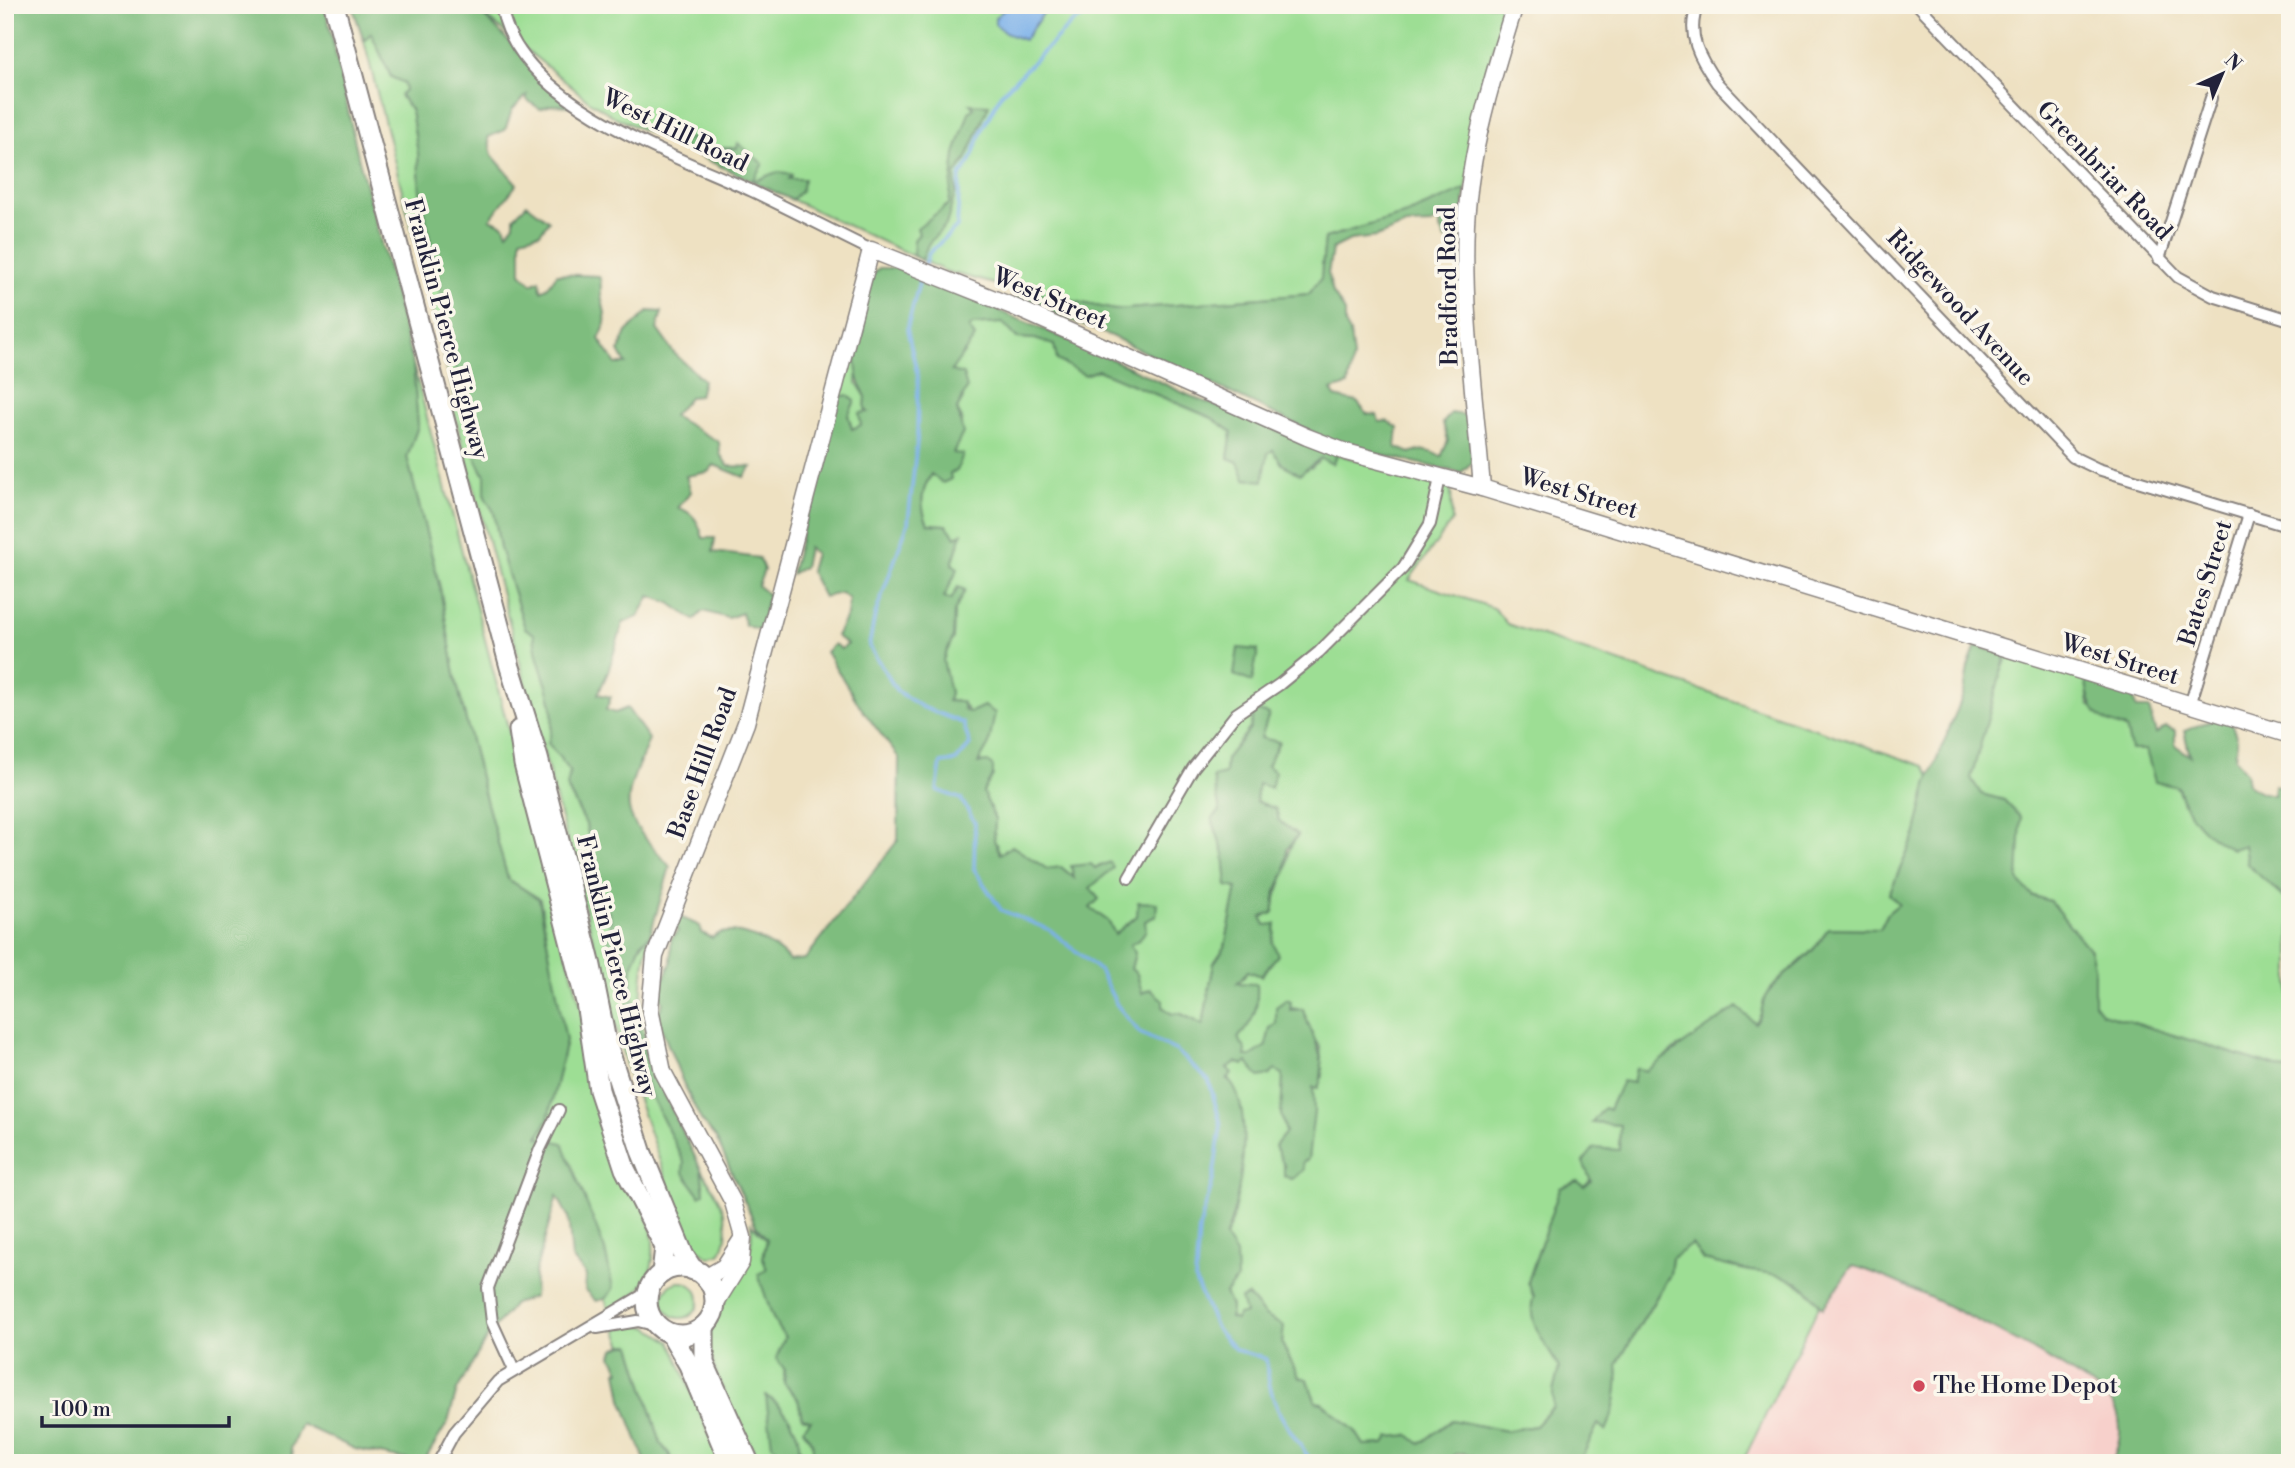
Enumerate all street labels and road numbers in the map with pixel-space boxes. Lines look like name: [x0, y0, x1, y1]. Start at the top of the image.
street label: West Hill Road: [596, 82, 753, 179]
street label: Greenbriar Road: [2030, 95, 2178, 247]
street label: Franklin Pierce Highway: [397, 195, 495, 463]
street label: Bradford Road: [1433, 206, 1465, 367]
street label: Ridgewood Avenue: [1880, 223, 2040, 393]
street label: West Street: [987, 261, 1112, 337]
street label: West Street: [1515, 462, 1642, 526]
street label: Bates Street: [2172, 516, 2240, 651]
street label: West Street: [2056, 628, 2183, 692]
street label: Base Hill Road: [661, 683, 744, 844]
street label: Franklin Pierce Highway: [569, 832, 663, 1100]

